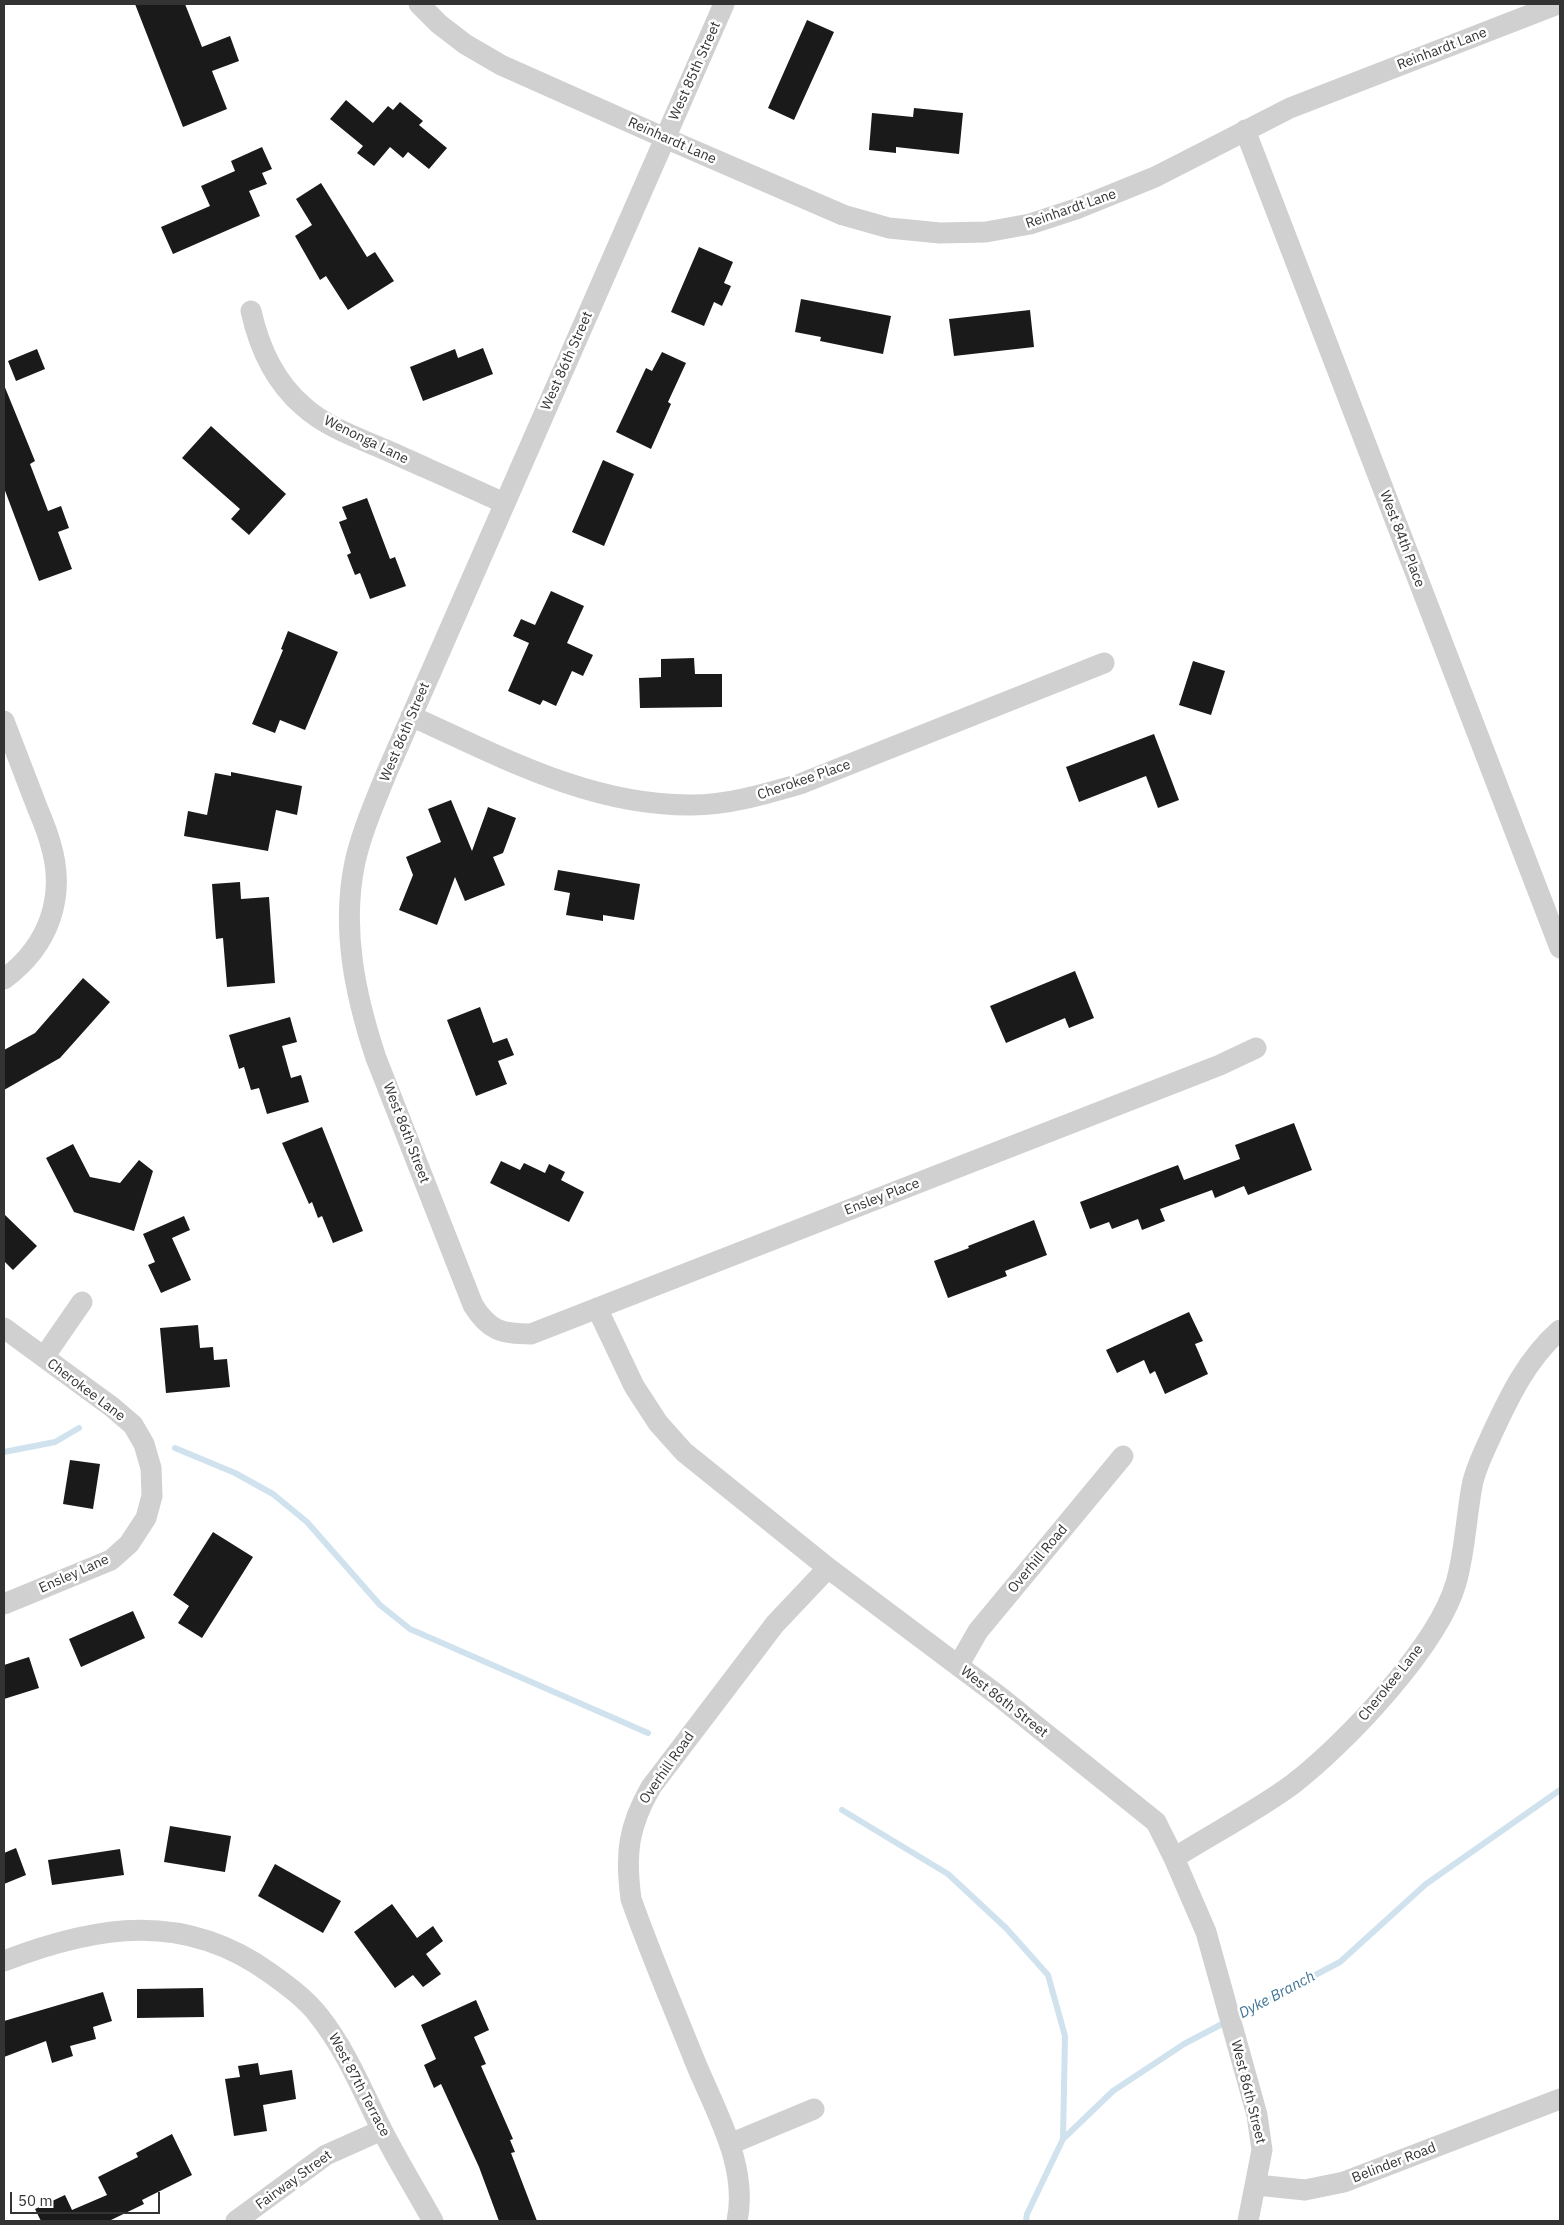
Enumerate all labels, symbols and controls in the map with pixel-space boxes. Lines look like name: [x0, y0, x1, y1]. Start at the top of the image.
street label: West 85th Street: [666, 19, 724, 123]
street label: Reinhardt Lane: [1395, 24, 1489, 74]
street label: Reinhardt Lane: [625, 114, 719, 168]
street label: Reinhardt Lane: [1023, 186, 1119, 232]
street label: West 86th Street: [538, 309, 596, 413]
street label: Wenonga Lane: [321, 412, 411, 468]
street label: West 84th Place: [1376, 488, 1428, 590]
street label: West 86th Street: [377, 680, 433, 784]
street label: Cherokee Place: [755, 756, 853, 804]
street label: West 86th Street: [379, 1080, 433, 1186]
street label: Ensley Place: [842, 1175, 922, 1219]
street label: Cherokee Lane: [44, 1355, 128, 1425]
street label: Overhill Road: [1005, 1521, 1071, 1597]
street label: Ensley Lane: [36, 1551, 112, 1597]
street label: Cherokee Lane: [1355, 1642, 1427, 1724]
street label: West 86th Street: [957, 1663, 1051, 1741]
street label: Overhill Road: [636, 1729, 698, 1807]
water label: Dyke Branch: [1236, 1967, 1318, 2023]
street label: West 87th Terrace: [325, 2030, 393, 2140]
street label: West 86th Street: [1227, 2038, 1269, 2146]
street label: Belinder Road: [1350, 2139, 1438, 2187]
street label: Fairway Street: [253, 2147, 335, 2213]
scale bar: [12, 2182, 162, 2214]
text: 50 m: [18, 2191, 53, 2210]

